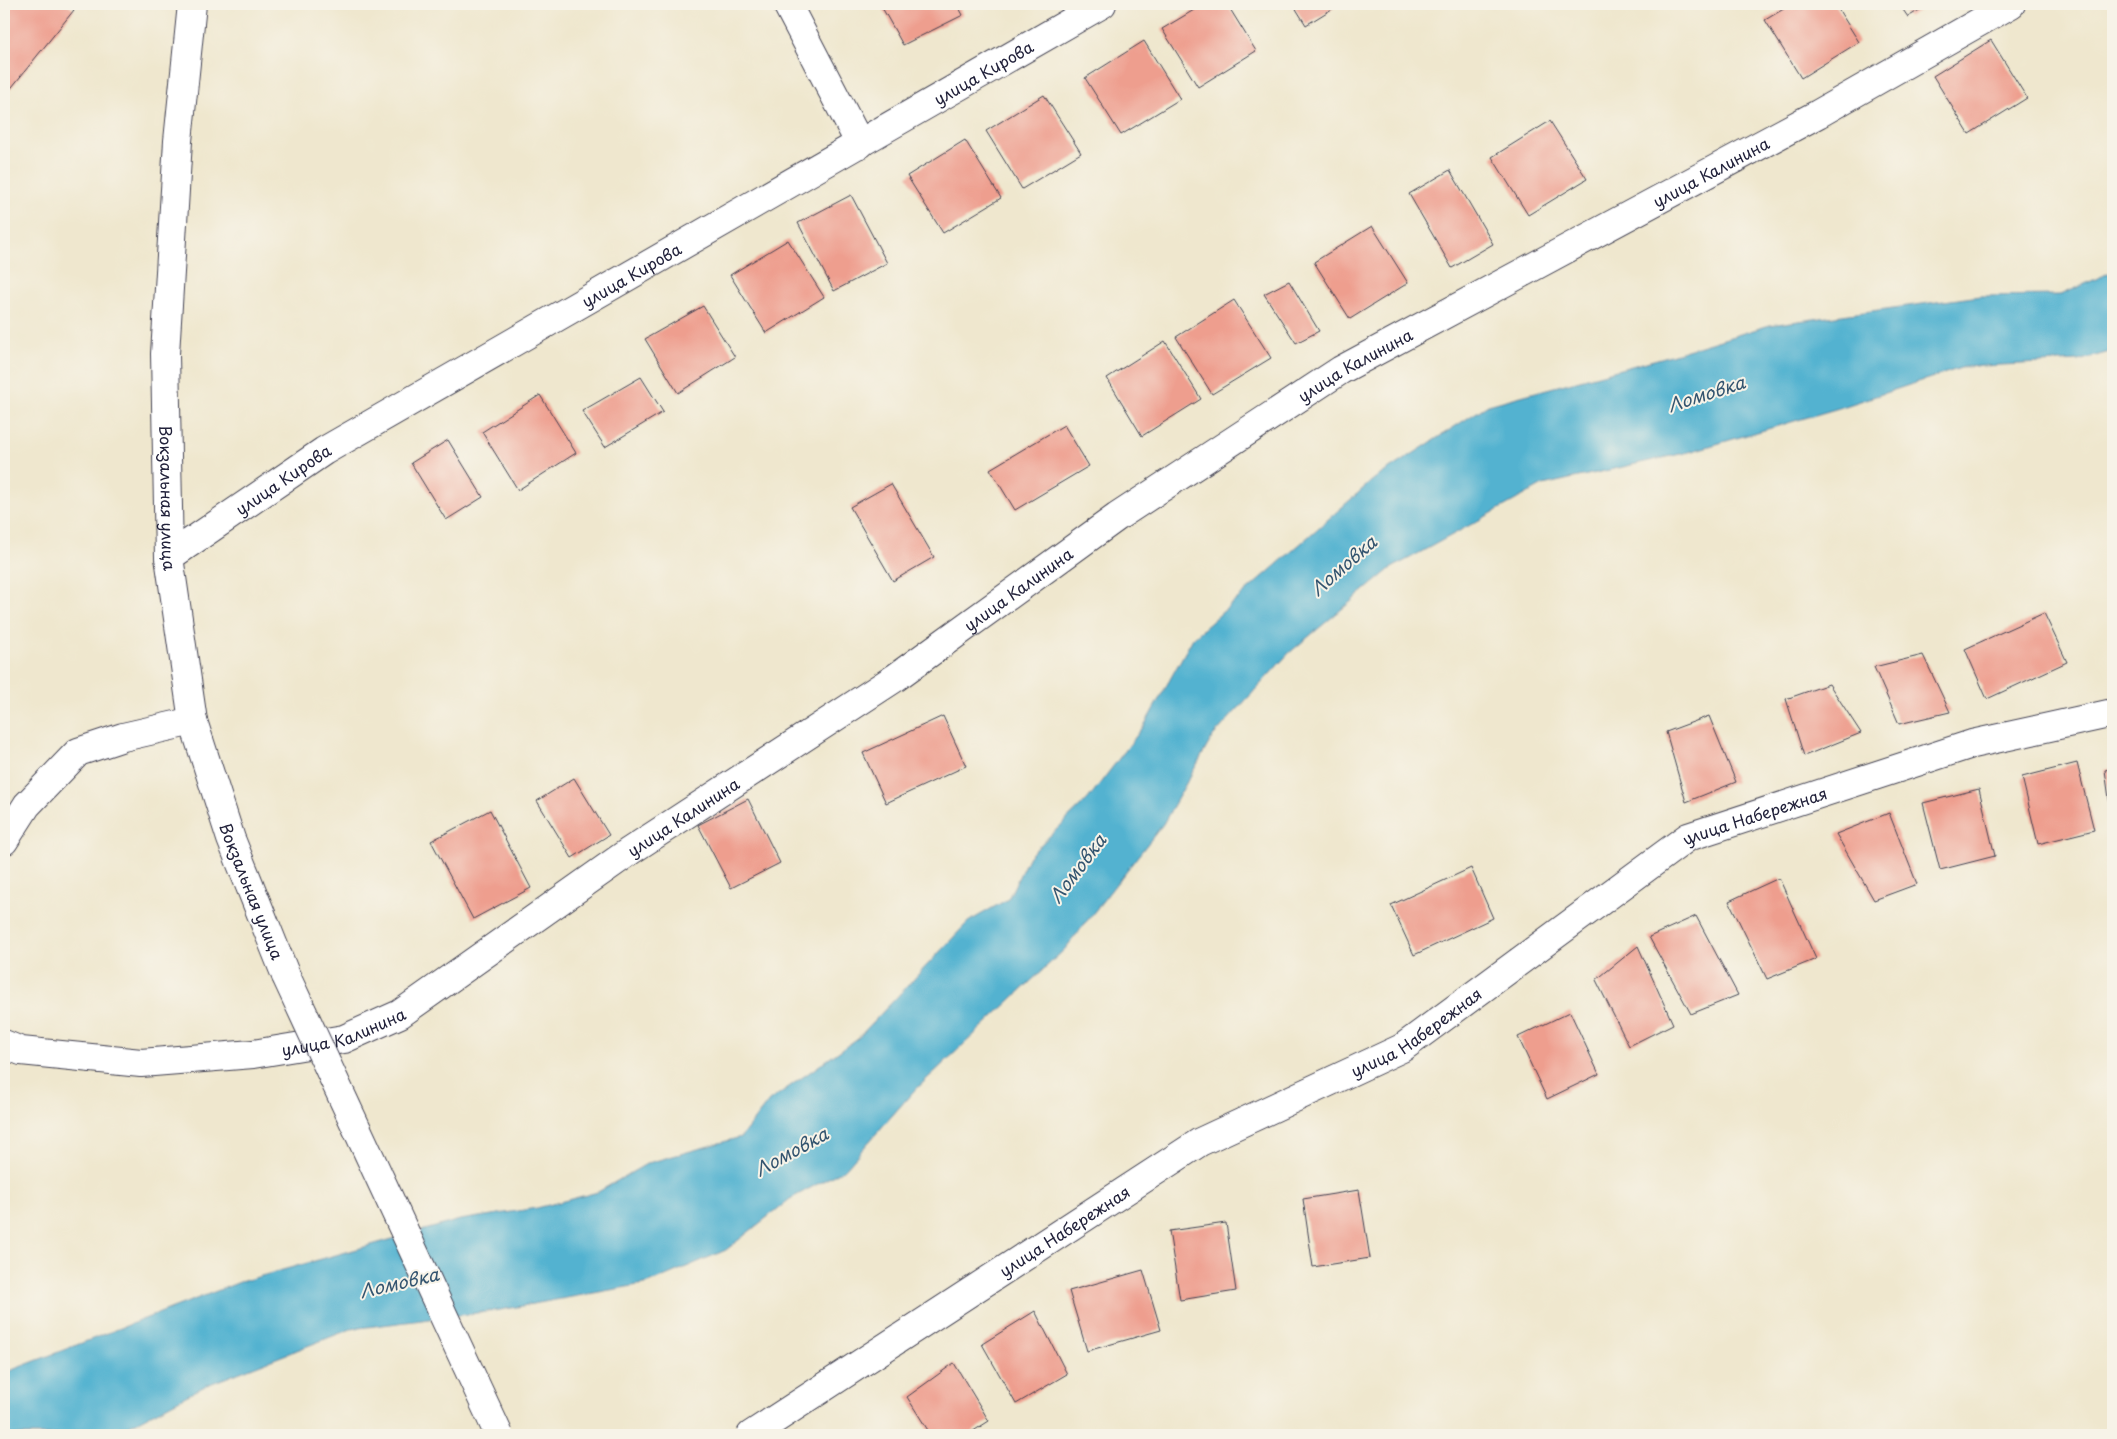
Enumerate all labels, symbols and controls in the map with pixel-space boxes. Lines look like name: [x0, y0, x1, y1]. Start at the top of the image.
street label: улица Кирова: [929, 34, 1038, 110]
street label: улица Калинина: [1648, 130, 1773, 213]
street label: улица Кирова: [577, 236, 685, 313]
street label: улица Калинина: [1293, 322, 1417, 408]
water label: Ломовка: [1664, 368, 1749, 418]
street label: Вокзальная улица: [154, 425, 183, 572]
street label: улица Кирова: [230, 438, 335, 520]
water label: Ломовка: [1304, 528, 1383, 602]
street label: улица Калинина: [958, 541, 1077, 637]
street label: улица Калинина: [622, 771, 744, 862]
street label: улица Набережная: [1676, 780, 1830, 850]
street label: Вокзальная улица: [215, 820, 290, 963]
water label: Ломовка: [1042, 827, 1112, 908]
street label: улица Набережная: [1346, 981, 1486, 1082]
street label: улица Калинина: [280, 1001, 409, 1061]
water label: Ломовка: [749, 1119, 833, 1182]
street label: улица Набережная: [994, 1179, 1134, 1282]
water label: Ломовка: [357, 1260, 442, 1304]

